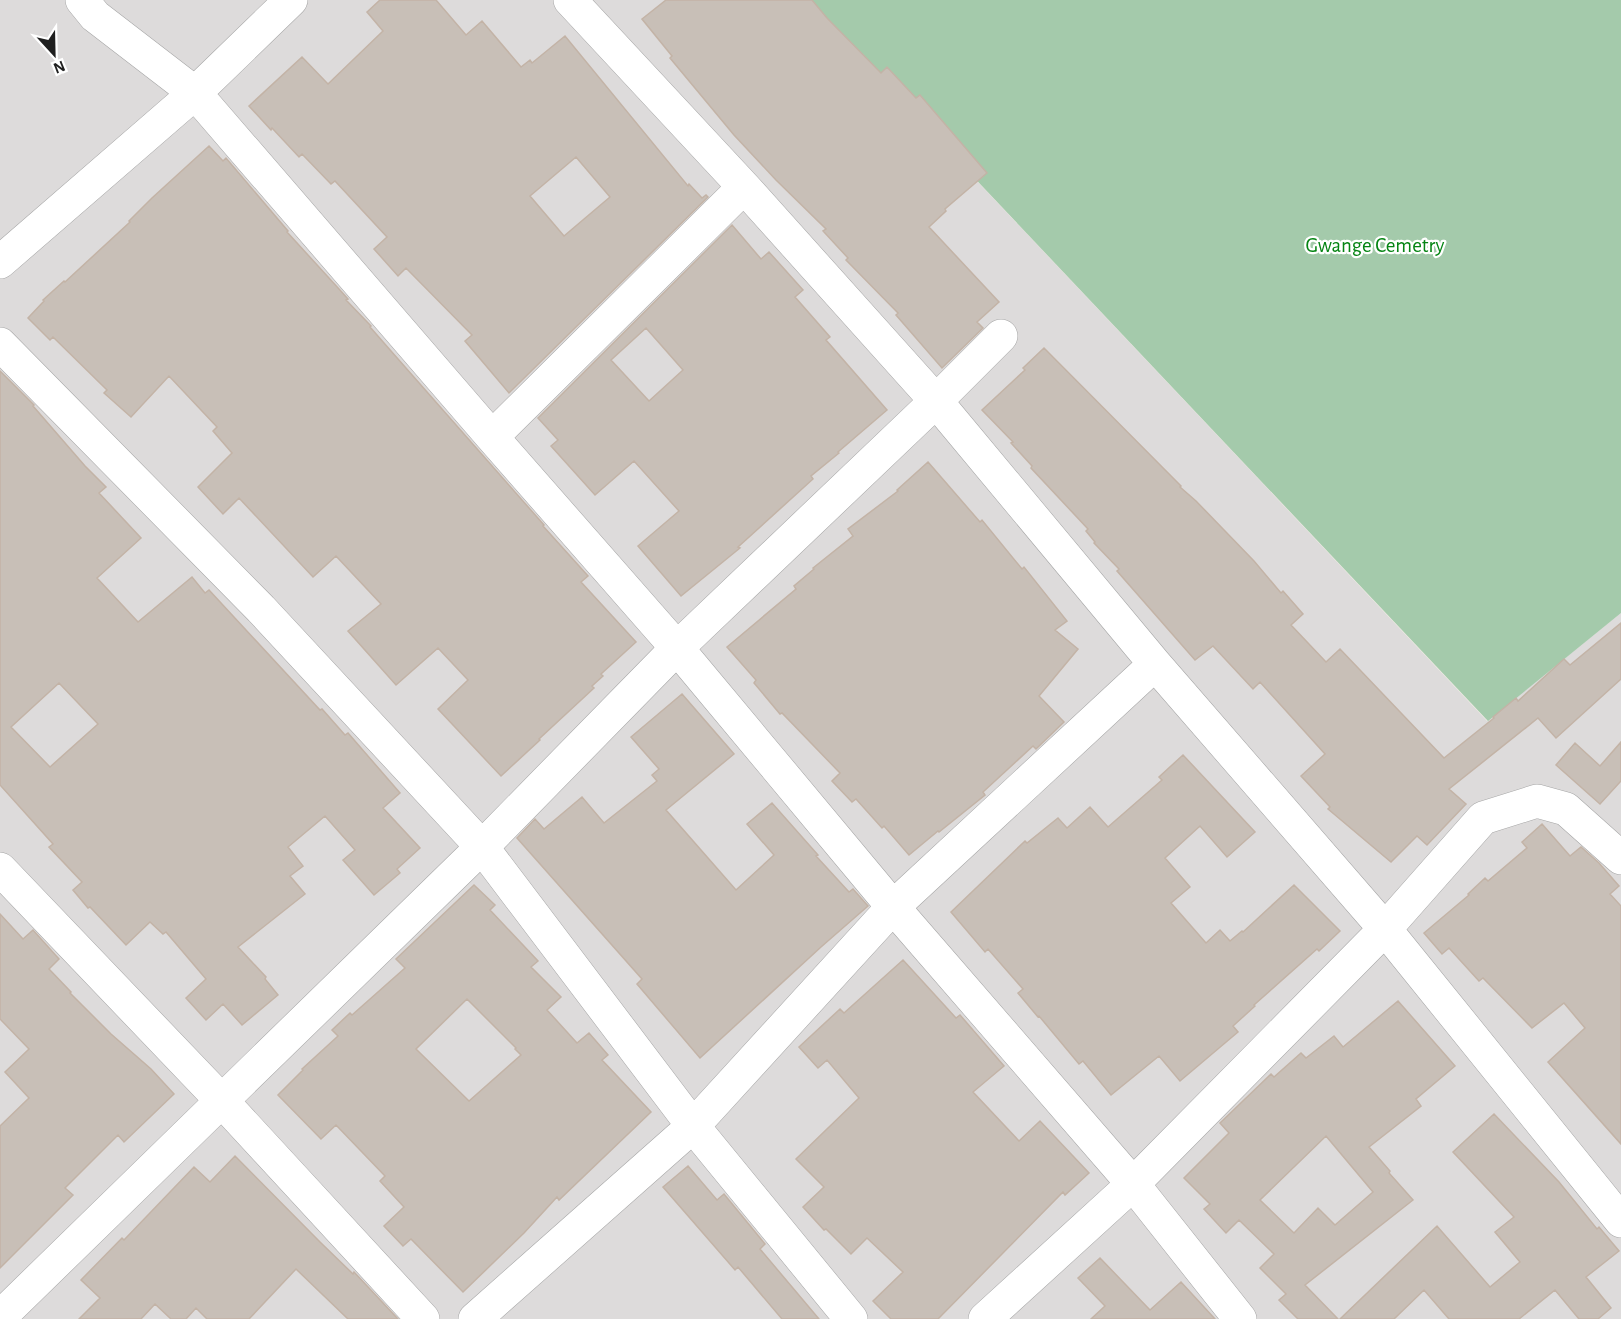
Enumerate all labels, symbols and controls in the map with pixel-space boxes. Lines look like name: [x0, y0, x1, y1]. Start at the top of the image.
north arrow: [24, 24, 84, 84]
text: N: [51, 57, 67, 76]
park label: Gwange Cemetry: [1305, 235, 1445, 256]

